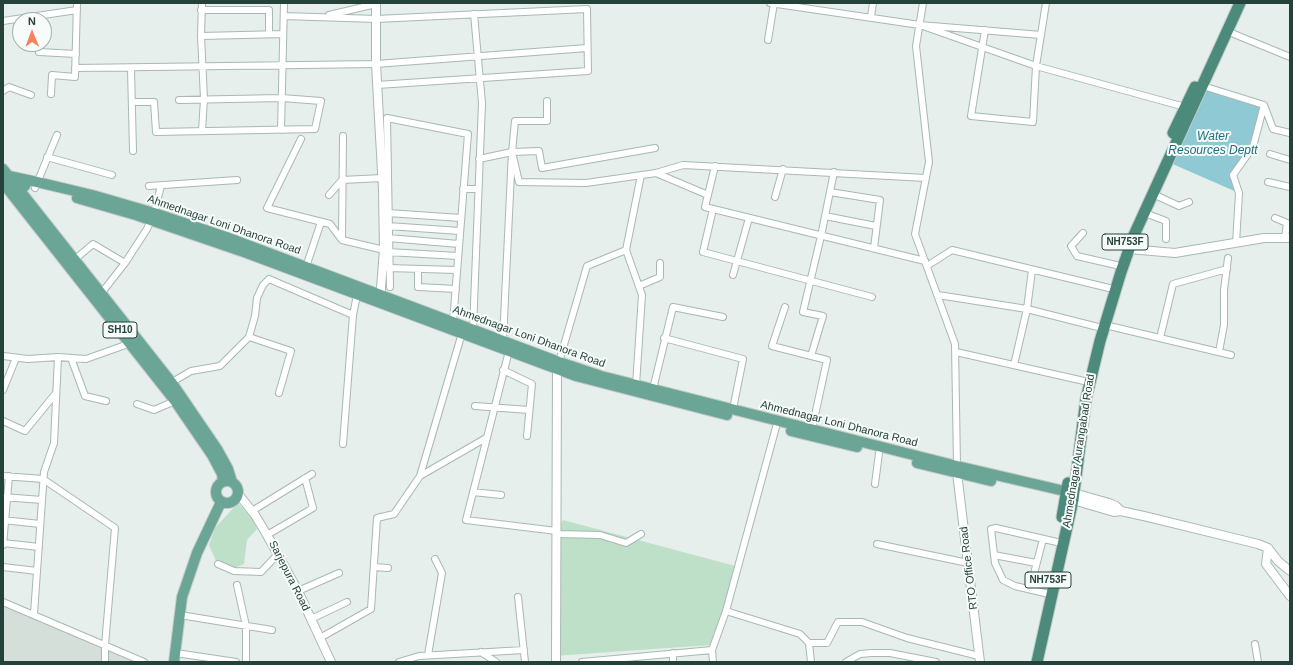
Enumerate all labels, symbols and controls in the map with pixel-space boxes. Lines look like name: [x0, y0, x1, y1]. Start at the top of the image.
north arrow: [12, 12, 52, 52]
text: N: [28, 15, 36, 27]
water label: Water Resources Deptt: [1168, 130, 1258, 158]
street label: Ahmednagar Loni Dhanora Road: [146, 192, 302, 258]
road number: NH753F: [1102, 234, 1148, 250]
street label: Ahmednagar Loni Dhanora Road: [451, 303, 607, 371]
road number: SH10: [103, 322, 137, 338]
street label: Ahmednagar Aurangabad Road: [1060, 373, 1098, 529]
street label: Ahmednagar Loni Dhanora Road: [759, 398, 919, 450]
street label: RTO Office Road: [957, 526, 981, 610]
street label: Sarjepura Road: [266, 539, 312, 613]
road number: NH753F: [1025, 572, 1071, 588]

